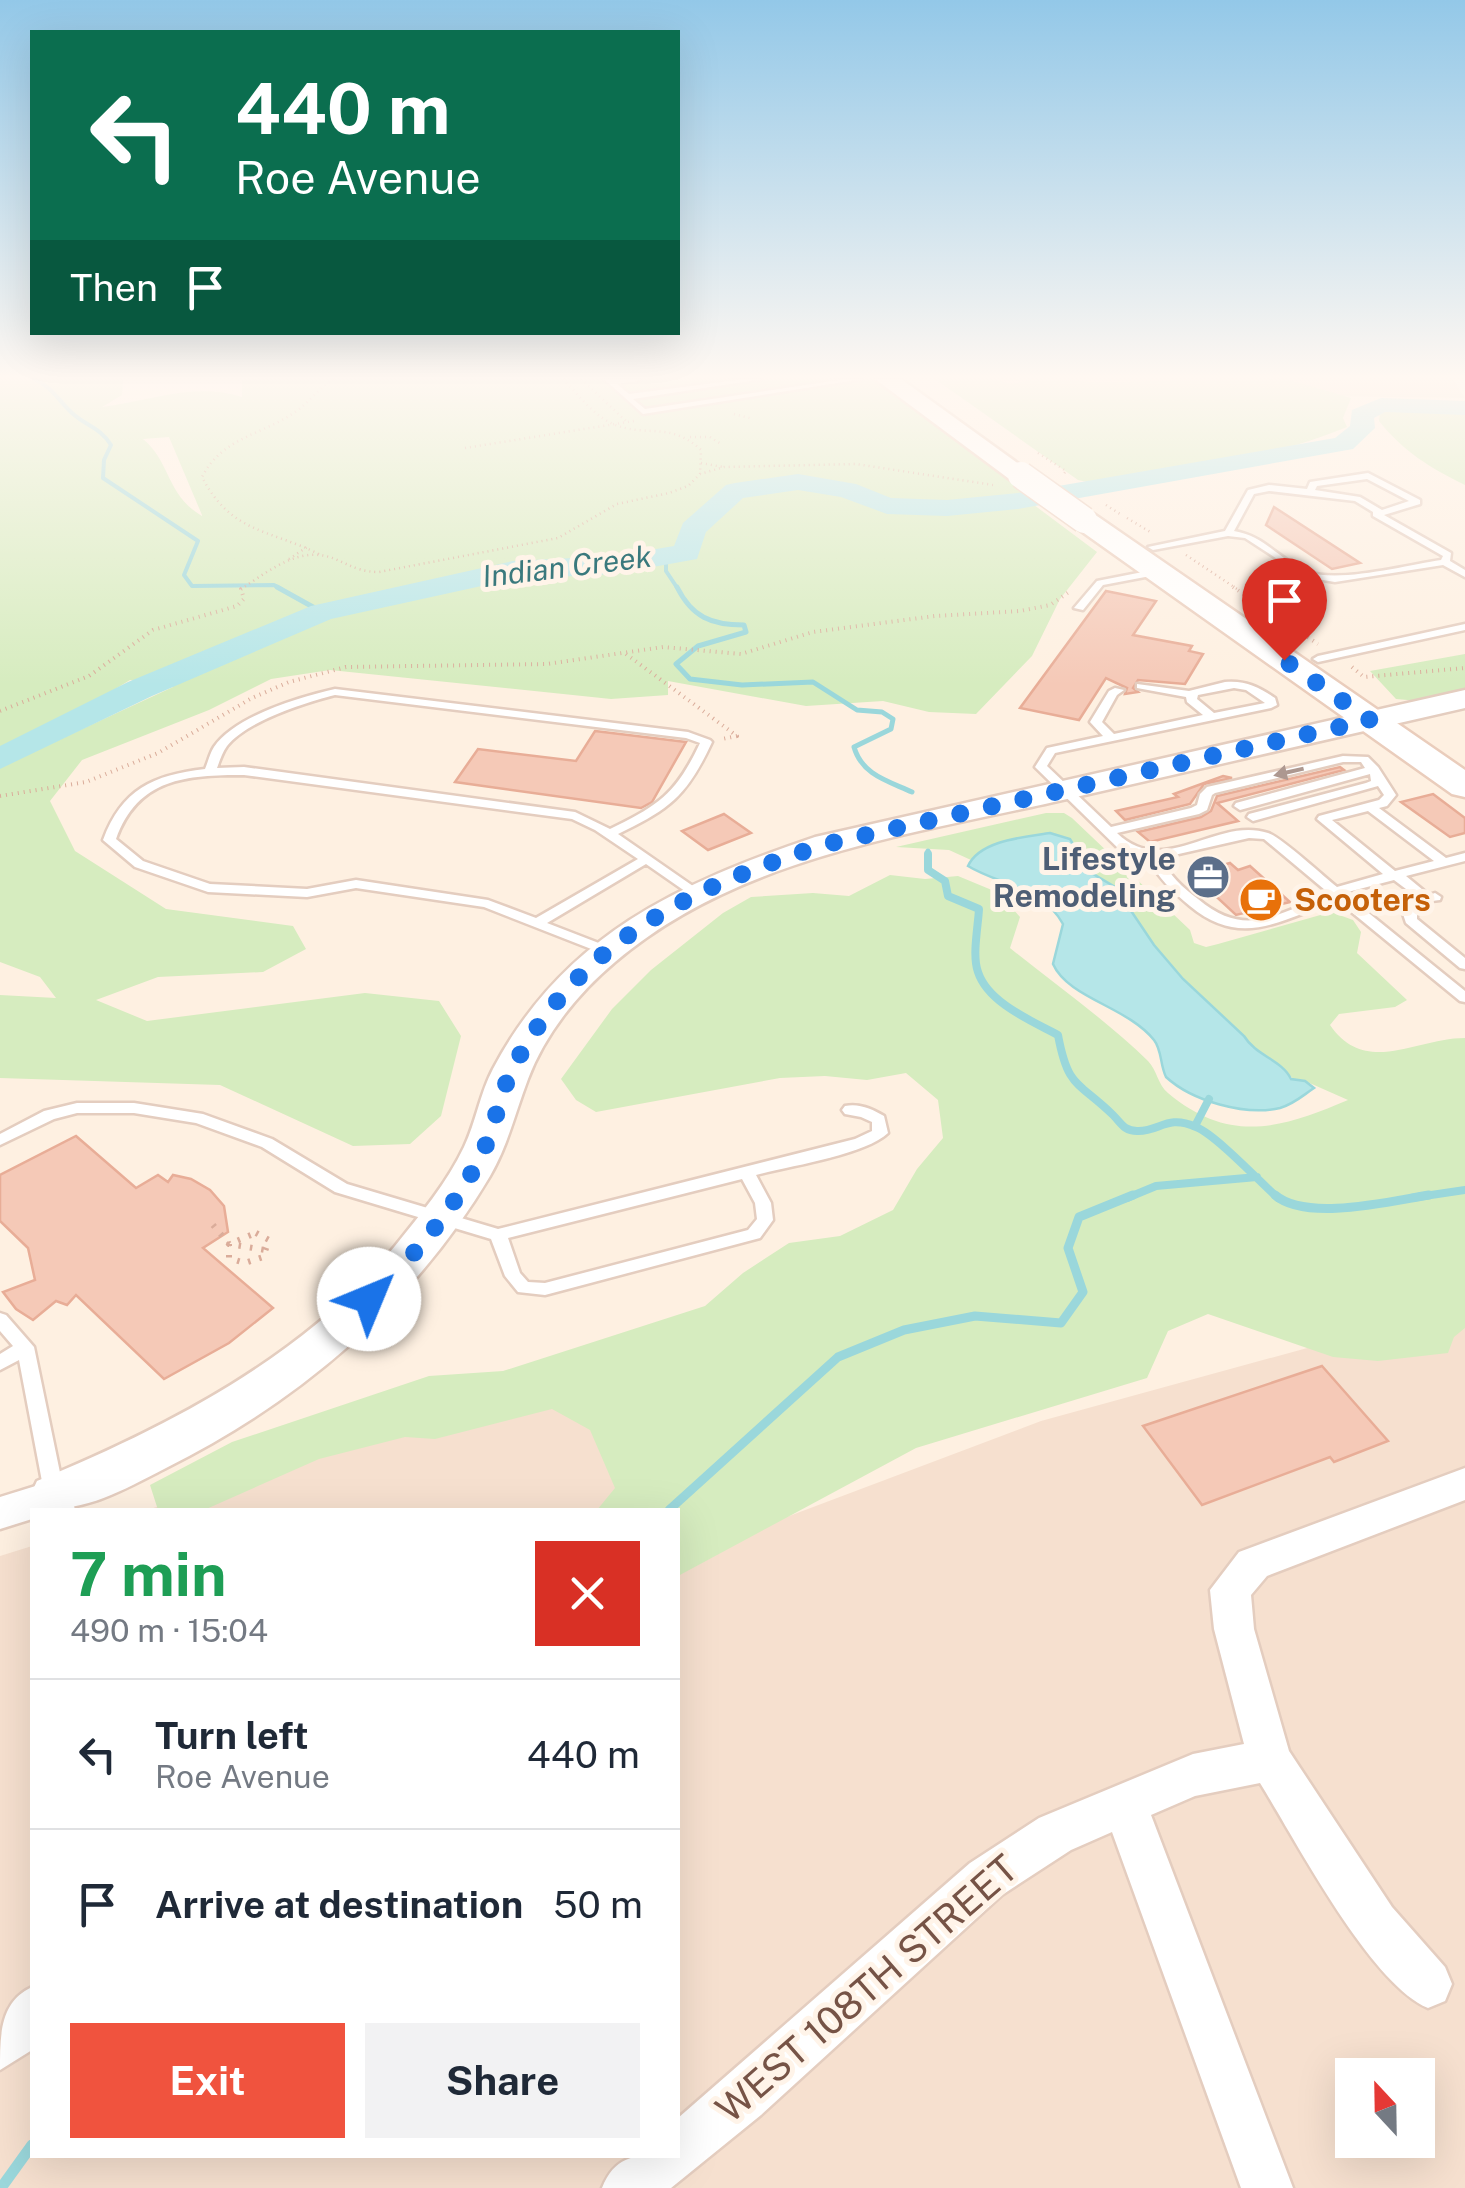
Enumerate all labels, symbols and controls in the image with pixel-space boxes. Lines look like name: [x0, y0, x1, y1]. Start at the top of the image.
text: 440 m: [235, 67, 450, 150]
icon: left: [70, 70, 200, 200]
text: Roe Avenue: [235, 151, 481, 204]
icon: arrive: [178, 260, 233, 315]
text: Then: [70, 265, 158, 310]
water label: Indian Creek: [480, 538, 654, 594]
pin: [1242, 558, 1327, 661]
icon: arrive: [1257, 573, 1312, 628]
one-way arrow: [1273, 765, 1304, 780]
place label: Lifestyle Remodeling: [993, 840, 1176, 914]
office icon: Lifestyle Remodeling: [1185, 854, 1231, 900]
cafe icon: Scooters: [1238, 877, 1284, 923]
place label: Scooters: [1294, 881, 1431, 918]
position arrow: [317, 1247, 421, 1351]
text: 7 min: [70, 1539, 227, 1610]
button: close: [535, 1541, 640, 1646]
text: 490 m · 15:04: [70, 1612, 268, 1649]
text: Turn left: [155, 1713, 309, 1758]
icon: left: [70, 1727, 125, 1782]
text: 440 m: [527, 1732, 640, 1777]
text: Roe Avenue: [155, 1758, 330, 1795]
street label: WEST 108TH STREET: [707, 1846, 1026, 2132]
icon: arrive: [70, 1877, 125, 1932]
text: Arrive at destination: [155, 1882, 523, 1927]
text: 50 m: [553, 1882, 643, 1927]
button: Exit: [70, 2023, 345, 2138]
button: Share: [365, 2023, 640, 2138]
north arrow: [1335, 2058, 1435, 2158]
map controls: [1335, 2058, 1435, 2158]

